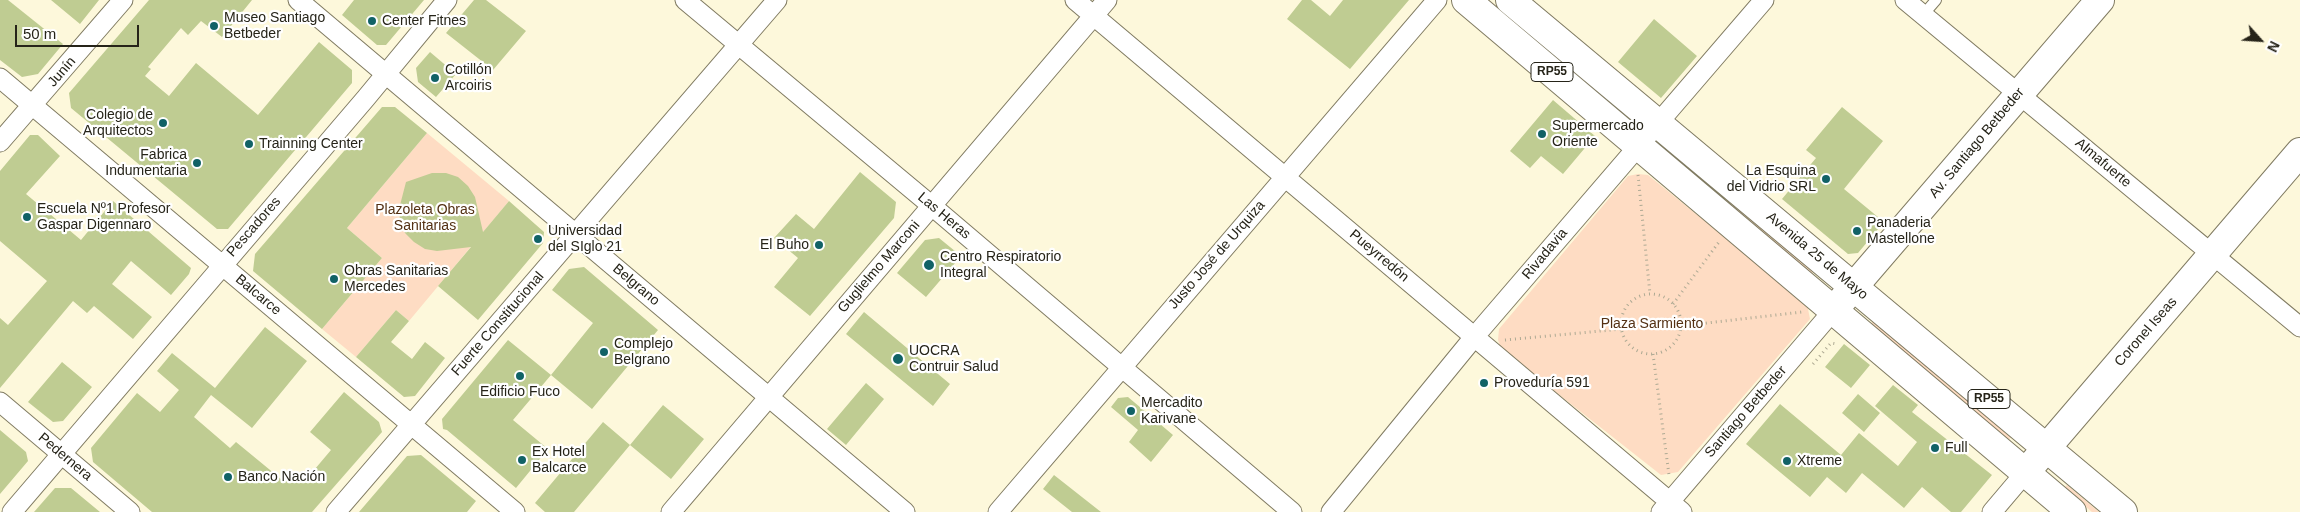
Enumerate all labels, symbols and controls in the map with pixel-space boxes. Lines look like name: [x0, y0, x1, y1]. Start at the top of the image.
place label: Museo Santiago Betbeder: [224, 10, 325, 42]
place label: Center Fitnes: [382, 13, 466, 29]
scale bar: [18, 15, 141, 47]
marker: Center Fitnes: [366, 15, 378, 27]
north arrow: [2235, 15, 2285, 65]
marker: Museo Santiago Betbeder: [208, 20, 220, 32]
text: 50 m: [23, 25, 56, 42]
text: N: [2264, 39, 2283, 55]
street label: Junín: [44, 54, 80, 90]
place label: Cotillón Arcoiris: [445, 62, 492, 94]
road number: RP55: [1531, 62, 1573, 82]
marker: Cotillón Arcoiris: [429, 72, 441, 84]
street label: Av. Santiago Betbeder: [1926, 84, 2028, 202]
place label: Colegio de Arquitectos: [83, 107, 153, 140]
marker: Colegio de Arquitectos: [157, 117, 169, 129]
place label: Supermercado Oriente: [1552, 118, 1644, 150]
marker: Supermercado Oriente: [1536, 128, 1548, 140]
street label: Almafuerte: [2072, 135, 2134, 191]
place label: Trainning Center: [259, 136, 363, 152]
marker: Trainning Center: [243, 138, 255, 150]
place label: Fabrica Indumentaria: [105, 147, 187, 180]
marker: Fabrica Indumentaria: [191, 157, 203, 169]
place label: La Esquina del Vidrio SRL: [1727, 163, 1816, 196]
marker: La Esquina del Vidrio SRL: [1820, 173, 1832, 185]
street label: Las Heras: [914, 189, 974, 243]
street label: Pescadores: [223, 194, 285, 260]
street label: Justo José de Urquiza: [1165, 197, 1269, 313]
place label: Escuela Nº1 Profesor Gaspar Digennaro: [37, 201, 171, 233]
park label: Plazoleta Obras Sanitarias: [375, 202, 475, 234]
street label: Avenida 25 de Mayo: [1763, 209, 1871, 303]
marker: Escuela Nº1 Profesor Gaspar Digennaro: [21, 211, 33, 223]
place label: Panaderia Mastellone: [1867, 215, 1935, 248]
street label: Guglielmo Marconi: [834, 217, 924, 317]
place label: Universidad del SIglo 21: [548, 223, 622, 256]
street label: Rivadavia: [1519, 225, 1571, 283]
marker: Panaderia Mastellone: [1851, 225, 1863, 237]
street label: Pueyrredón: [1346, 226, 1412, 286]
marker: Universidad del SIglo 21: [532, 233, 544, 245]
place label: El Buho: [760, 237, 809, 253]
marker: El Buho: [813, 239, 825, 251]
place label: Centro Respiratorio Integral: [940, 249, 1061, 282]
marker: Centro Respiratorio Integral: [922, 258, 936, 272]
street label: Belgrano: [609, 261, 663, 309]
place label: Obras Sanitarias Mercedes: [344, 263, 448, 296]
street label: Fuerte Constitucional: [448, 269, 548, 379]
street label: Balcarce: [232, 271, 284, 319]
marker: Obras Sanitarias Mercedes: [328, 273, 340, 285]
street label: Coronel Iseas: [2111, 294, 2181, 370]
park label: Plaza Sarmiento: [1601, 316, 1703, 332]
place label: Complejo Belgrano: [614, 336, 673, 368]
place label: UOCRA Contruir Salud: [909, 343, 998, 376]
marker: Complejo Belgrano: [598, 346, 610, 358]
marker: UOCRA Contruir Salud: [891, 352, 905, 366]
street label: Santiago Betbeder: [1702, 363, 1790, 461]
marker: Edificio Fuco: [514, 370, 526, 382]
place label: Proveduría 591: [1494, 375, 1590, 391]
marker: Proveduría 591: [1478, 377, 1490, 389]
place label: Edificio Fuco: [480, 384, 560, 400]
road number: RP55: [1968, 389, 2010, 408]
place label: Mercadito Karivane: [1141, 395, 1202, 428]
marker: Mercadito Karivane: [1125, 405, 1137, 417]
street label: Pedernera: [35, 430, 95, 484]
place label: Full: [1945, 440, 1968, 456]
marker: Full: [1929, 442, 1941, 454]
place label: Ex Hotel Balcarce: [532, 444, 586, 477]
place label: Xtreme: [1797, 453, 1842, 469]
marker: Ex Hotel Balcarce: [516, 454, 528, 466]
marker: Xtreme: [1781, 455, 1793, 467]
place label: Banco Nación: [238, 469, 325, 485]
marker: Banco Nación: [222, 471, 234, 483]

